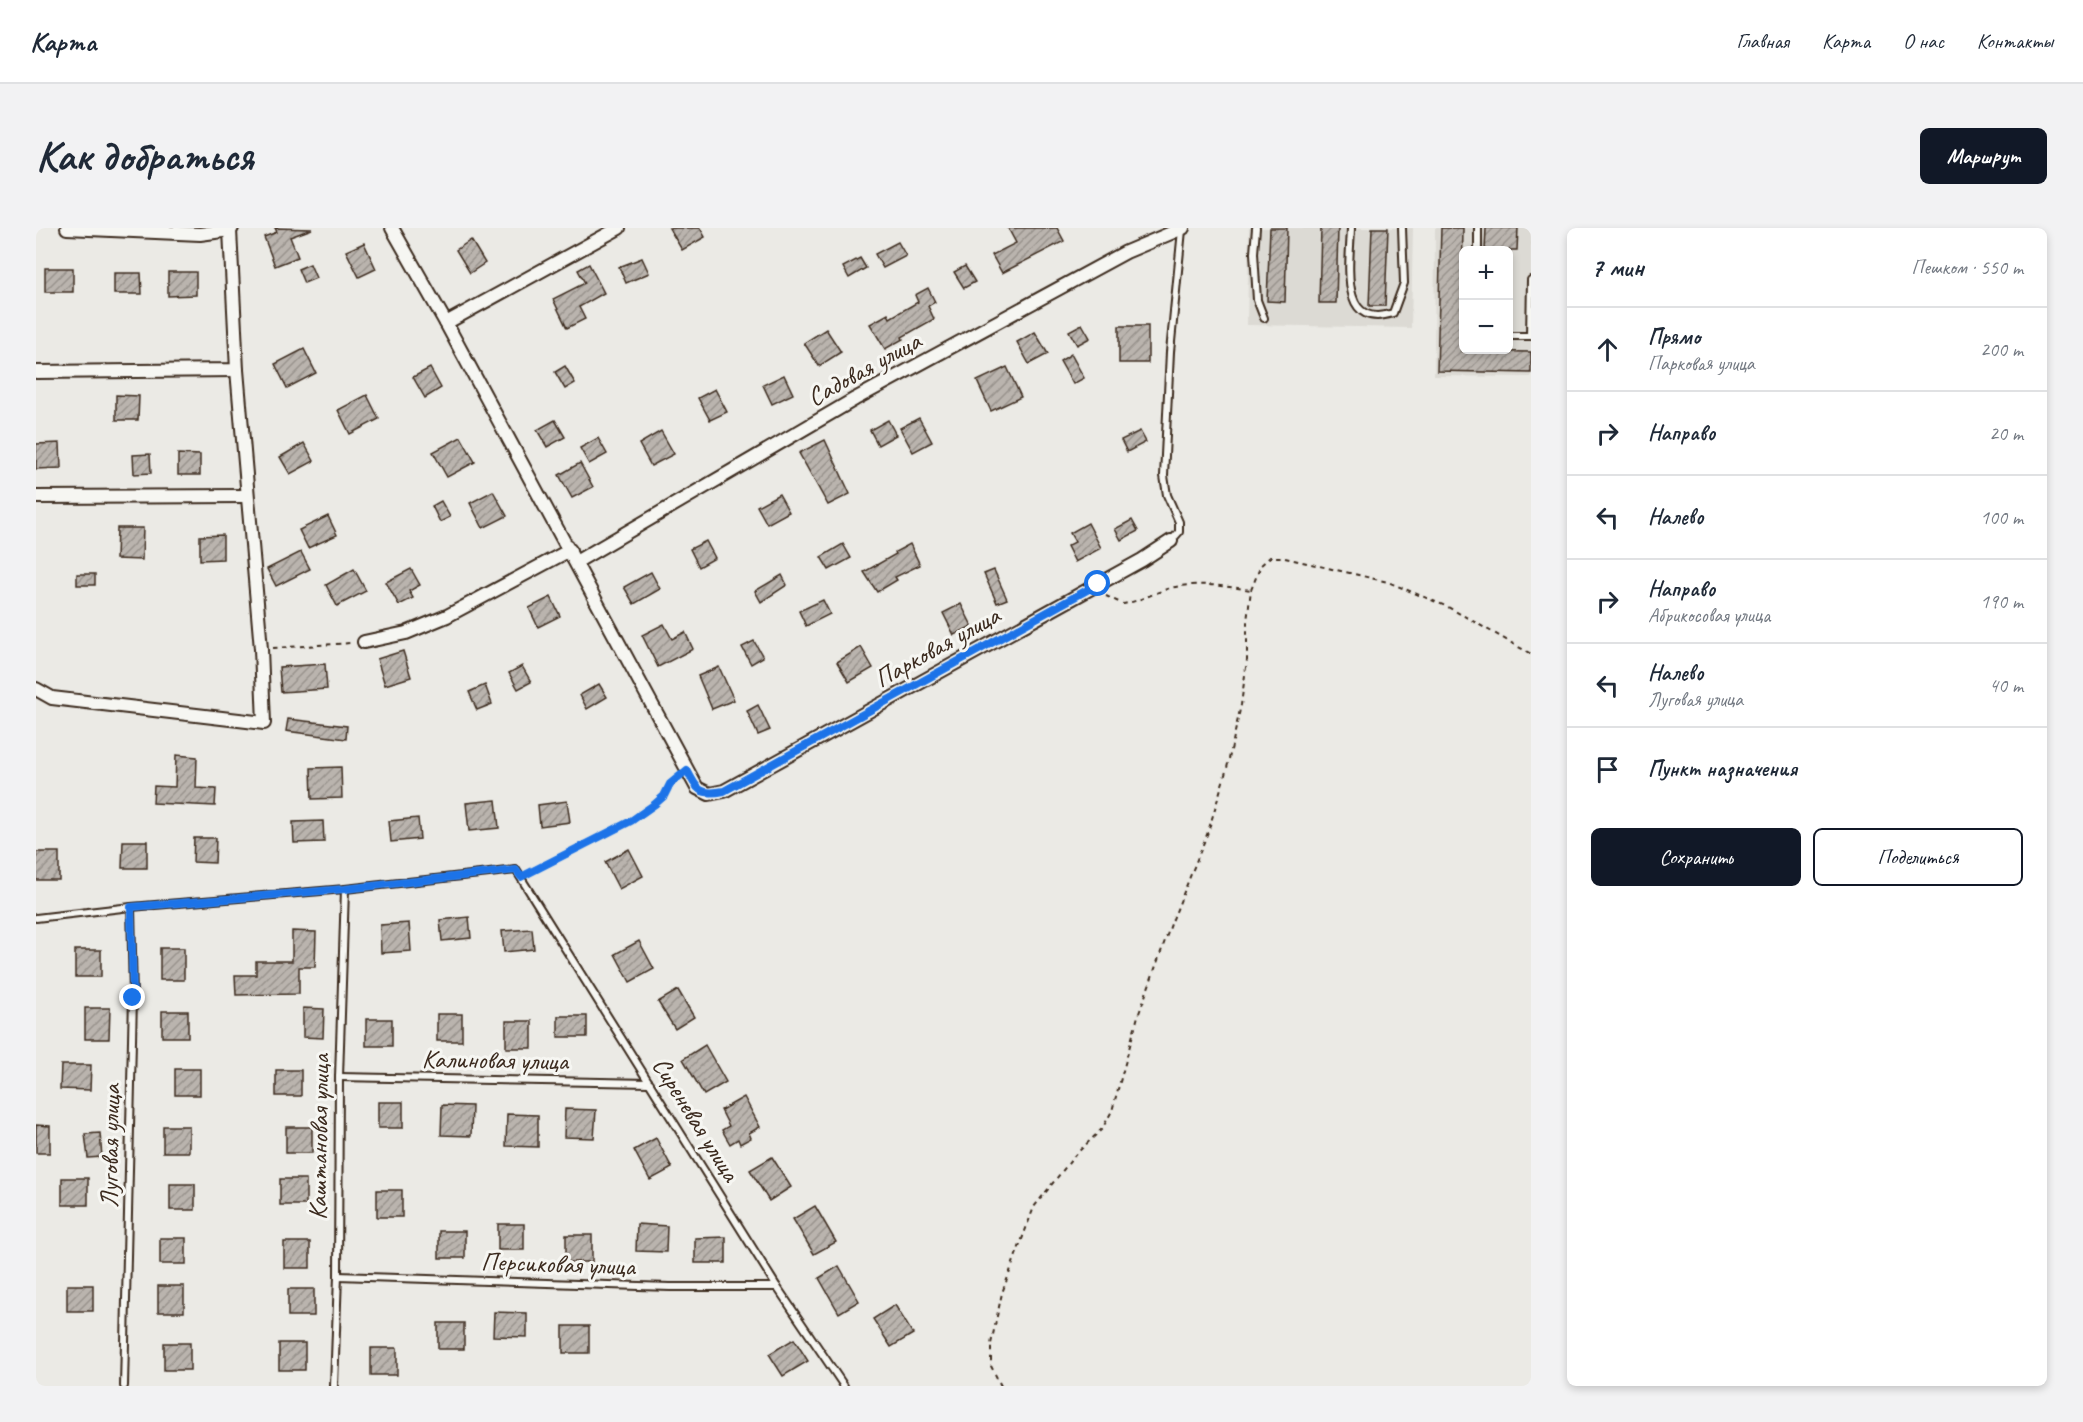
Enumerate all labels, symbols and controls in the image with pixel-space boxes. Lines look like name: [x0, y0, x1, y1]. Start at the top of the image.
text: Карта: [30, 24, 97, 59]
text: Главная: [1736, 28, 1789, 54]
text: Карта: [1822, 28, 1870, 54]
text: О нас: [1903, 28, 1944, 54]
text: Контакты: [1977, 28, 2053, 54]
button: Маршрут: [1920, 128, 2047, 184]
text: Как добраться: [36, 130, 253, 183]
map controls: [1459, 246, 1513, 354]
button: +: [1459, 246, 1513, 300]
text: 7 мин: [1591, 251, 1644, 284]
text: Пешком · 550 m: [1911, 255, 2023, 280]
button: −: [1459, 300, 1513, 354]
text: Прямо: [1648, 323, 1700, 351]
street label: Садовая улица: [801, 324, 928, 414]
icon: ahead: [1591, 333, 1624, 366]
text: 200 m: [1980, 337, 2023, 362]
text: Парковая улица: [1648, 351, 1755, 376]
icon: right: [1591, 417, 1624, 450]
text: Направо: [1648, 419, 1715, 447]
text: 20 m: [1989, 421, 2023, 446]
icon: left: [1591, 501, 1624, 534]
text: Налево: [1648, 503, 1704, 531]
text: 100 m: [1980, 505, 2023, 530]
route start: [1084, 570, 1110, 596]
text: Направо: [1648, 575, 1715, 603]
icon: right: [1591, 585, 1624, 618]
text: 190 m: [1980, 589, 2023, 614]
street label: Парковая улица: [868, 598, 1007, 695]
text: Абрикосовая улица: [1648, 603, 1770, 628]
text: Налево: [1648, 659, 1704, 687]
icon: left: [1591, 669, 1624, 702]
text: 40 m: [1989, 673, 2023, 698]
text: Луговая улица: [1648, 687, 1743, 712]
icon: arrive: [1591, 753, 1624, 786]
text: Пункт назначения: [1648, 755, 1797, 783]
button: Сохранить: [1591, 828, 1801, 886]
button: Поделиться: [1813, 828, 2023, 886]
route end: [119, 984, 145, 1010]
street label: Калиновая улица: [422, 1042, 570, 1078]
street label: Сиреневая улица: [645, 1051, 748, 1189]
street label: Каштановая улица: [301, 1052, 337, 1220]
street label: Луговая улица: [92, 1082, 128, 1208]
street label: Персиковая улица: [480, 1245, 637, 1283]

